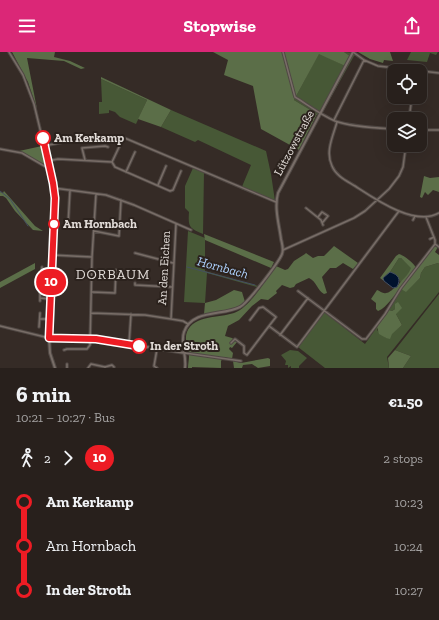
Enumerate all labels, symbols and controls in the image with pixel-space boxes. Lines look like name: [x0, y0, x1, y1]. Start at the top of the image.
icon: menu: [16, 15, 38, 37]
text: Stopwise: [183, 15, 256, 37]
icon: share: [401, 15, 423, 37]
map controls: [387, 64, 427, 152]
button: locate: [387, 64, 427, 104]
street label: Lützowstraße: [271, 107, 317, 178]
button: layers: [387, 112, 427, 152]
marker: Am Kerkamp: [35, 130, 51, 146]
place label: Am Kerkamp: [54, 131, 124, 145]
place label: Am Hornbach: [63, 217, 137, 231]
marker: Am Hornbach: [48, 218, 60, 230]
street label: An den Eichen: [155, 230, 173, 306]
water label: Hornbach: [196, 253, 250, 282]
district label: DORBAUM: [76, 266, 150, 283]
line badge: 10: [33, 269, 69, 295]
text: 10: [44, 273, 58, 290]
marker: In der Stroth: [131, 338, 147, 354]
place label: In der Stroth: [150, 339, 218, 353]
text: 6 min: [16, 381, 71, 408]
text: €1.50: [388, 393, 423, 411]
text: 10:21 – 10:27 · Bus: [16, 410, 115, 425]
icon: walk: [16, 447, 38, 469]
icon: forward: [57, 447, 79, 469]
text: 10: [93, 449, 106, 466]
text: 2: [44, 451, 51, 466]
text: 2 stops: [383, 451, 423, 466]
text: Am Kerkamp: [46, 493, 134, 511]
text: 10:23: [395, 495, 423, 510]
text: Am Hornbach: [46, 537, 136, 555]
text: 10:24: [394, 539, 423, 554]
text: In der Stroth: [46, 581, 131, 599]
text: 10:27: [395, 583, 423, 598]

